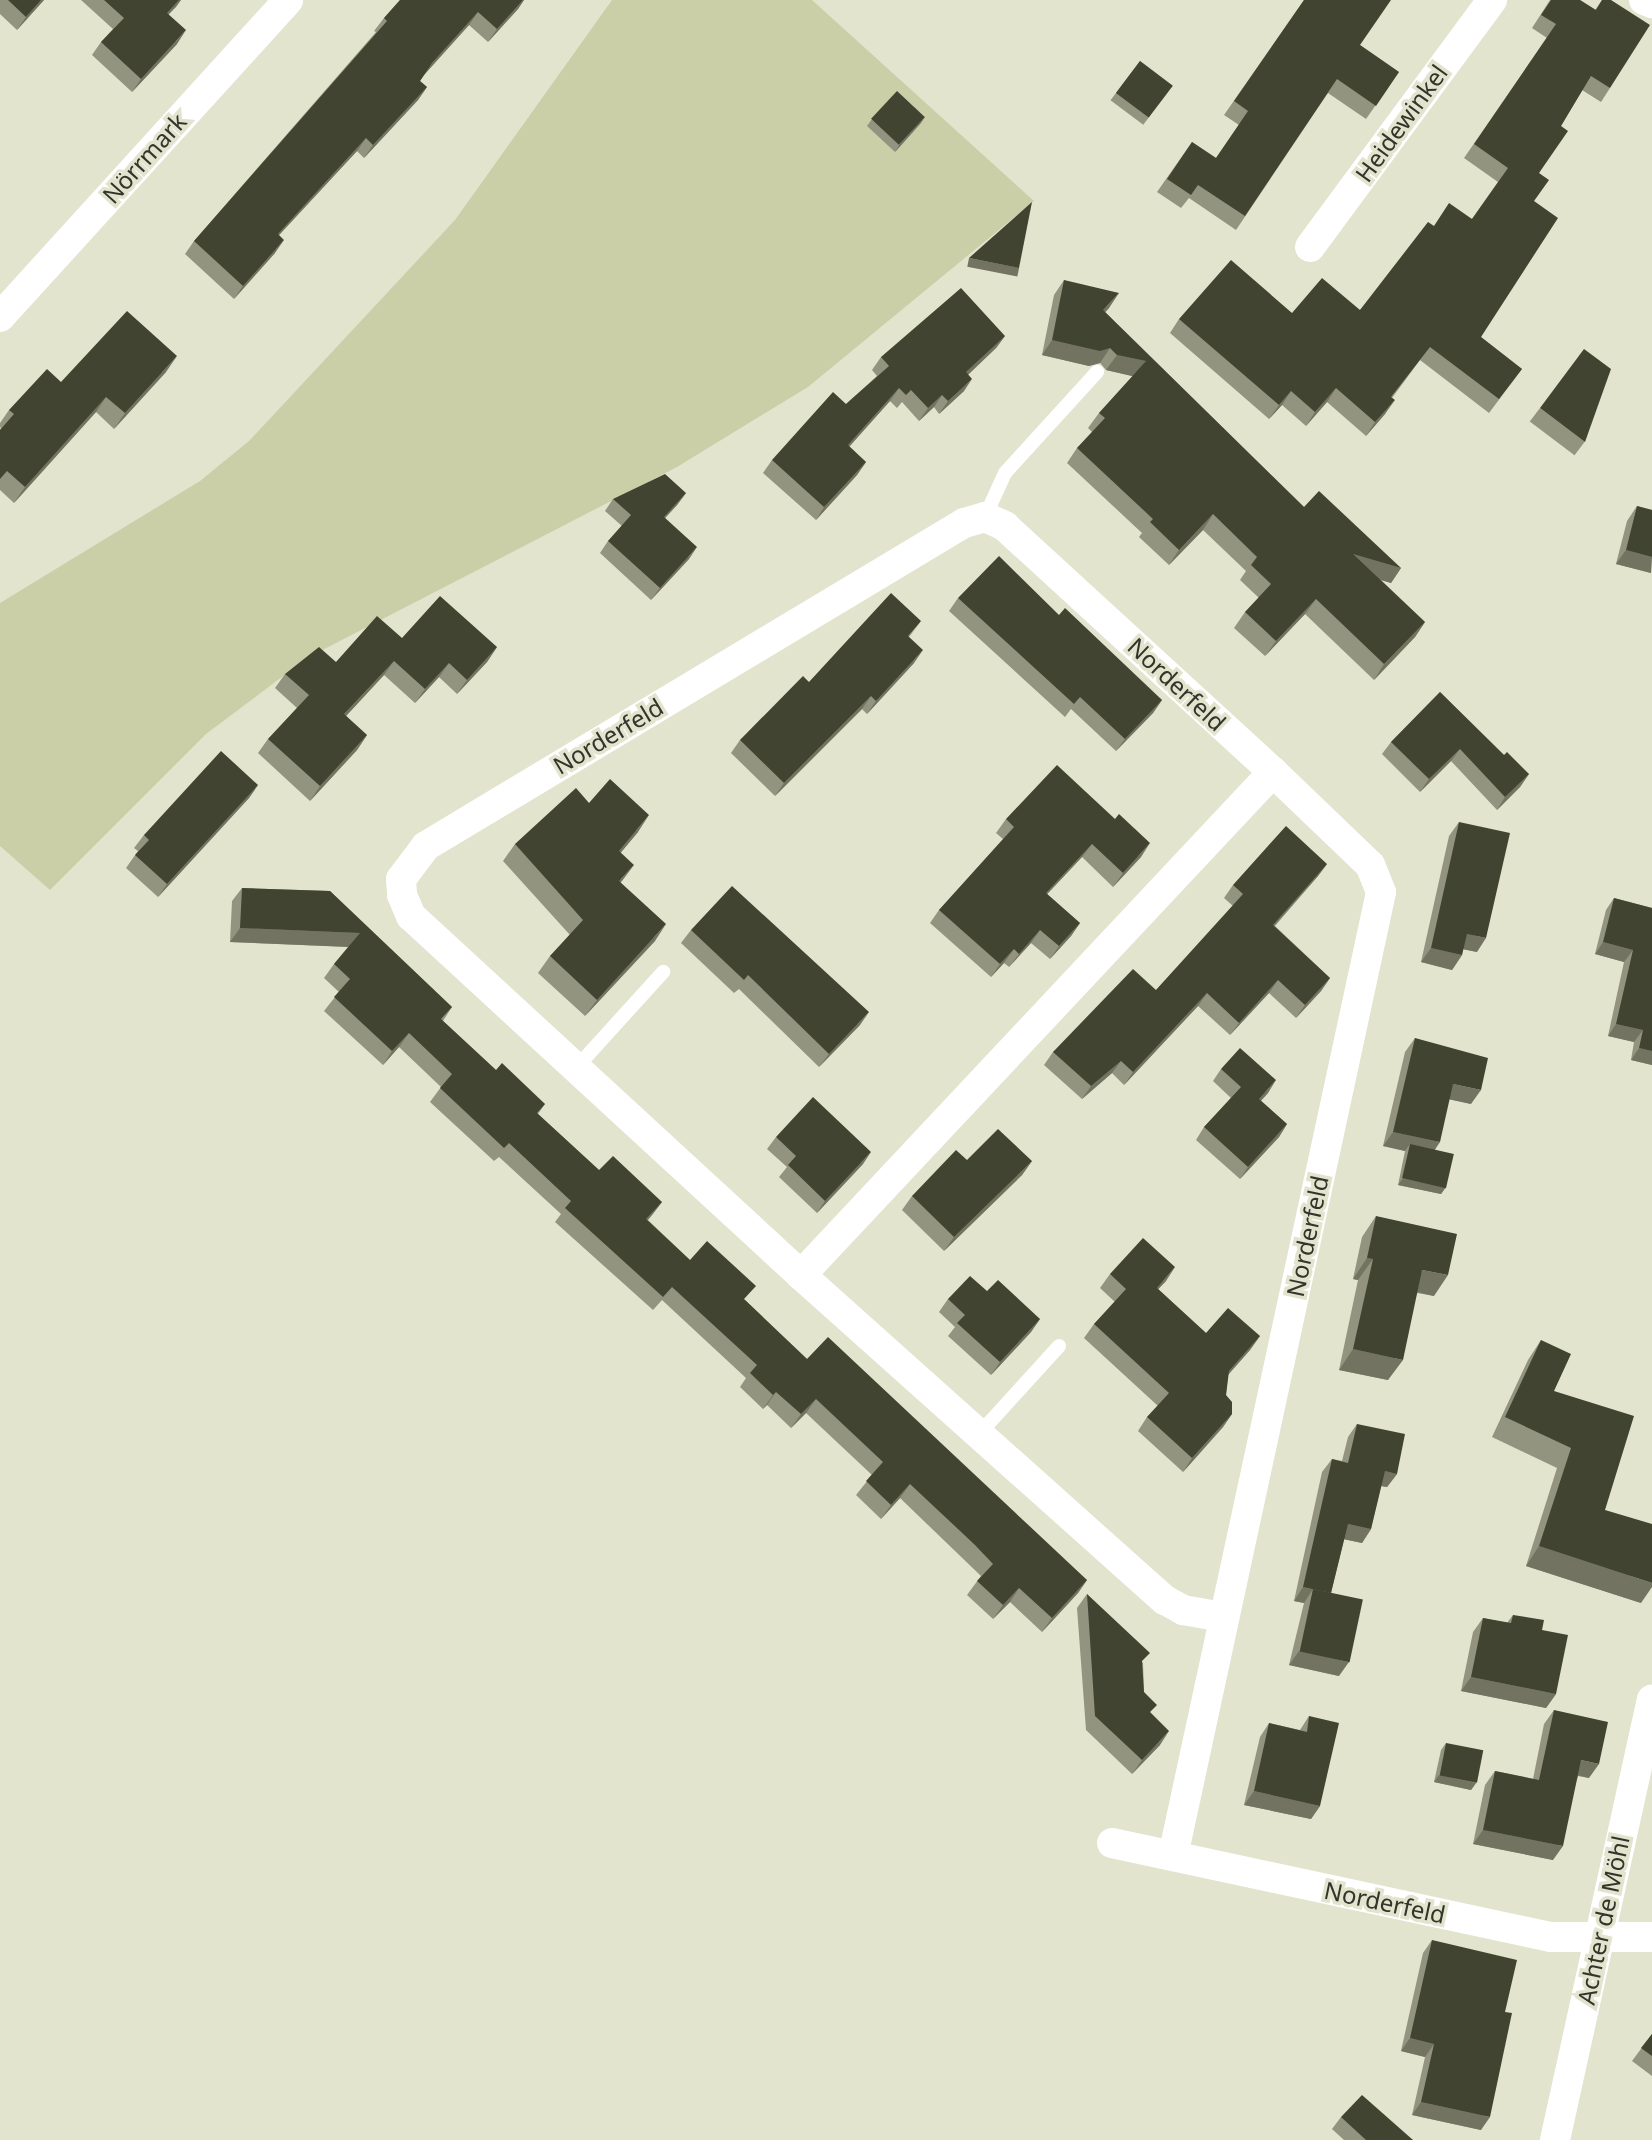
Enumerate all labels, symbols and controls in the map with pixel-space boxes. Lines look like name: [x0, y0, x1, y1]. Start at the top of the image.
street label: Heidewinkel: [1349, 59, 1453, 187]
street label: Nörrmark: [96, 107, 192, 209]
street label: Norderfeld: [1122, 631, 1232, 737]
street label: Norderfeld: [548, 692, 668, 780]
street label: Norderfeld: [1280, 1173, 1334, 1299]
street label: Achter de Möhl: [1571, 1833, 1635, 2007]
street label: Norderfeld: [1322, 1875, 1448, 1929]

